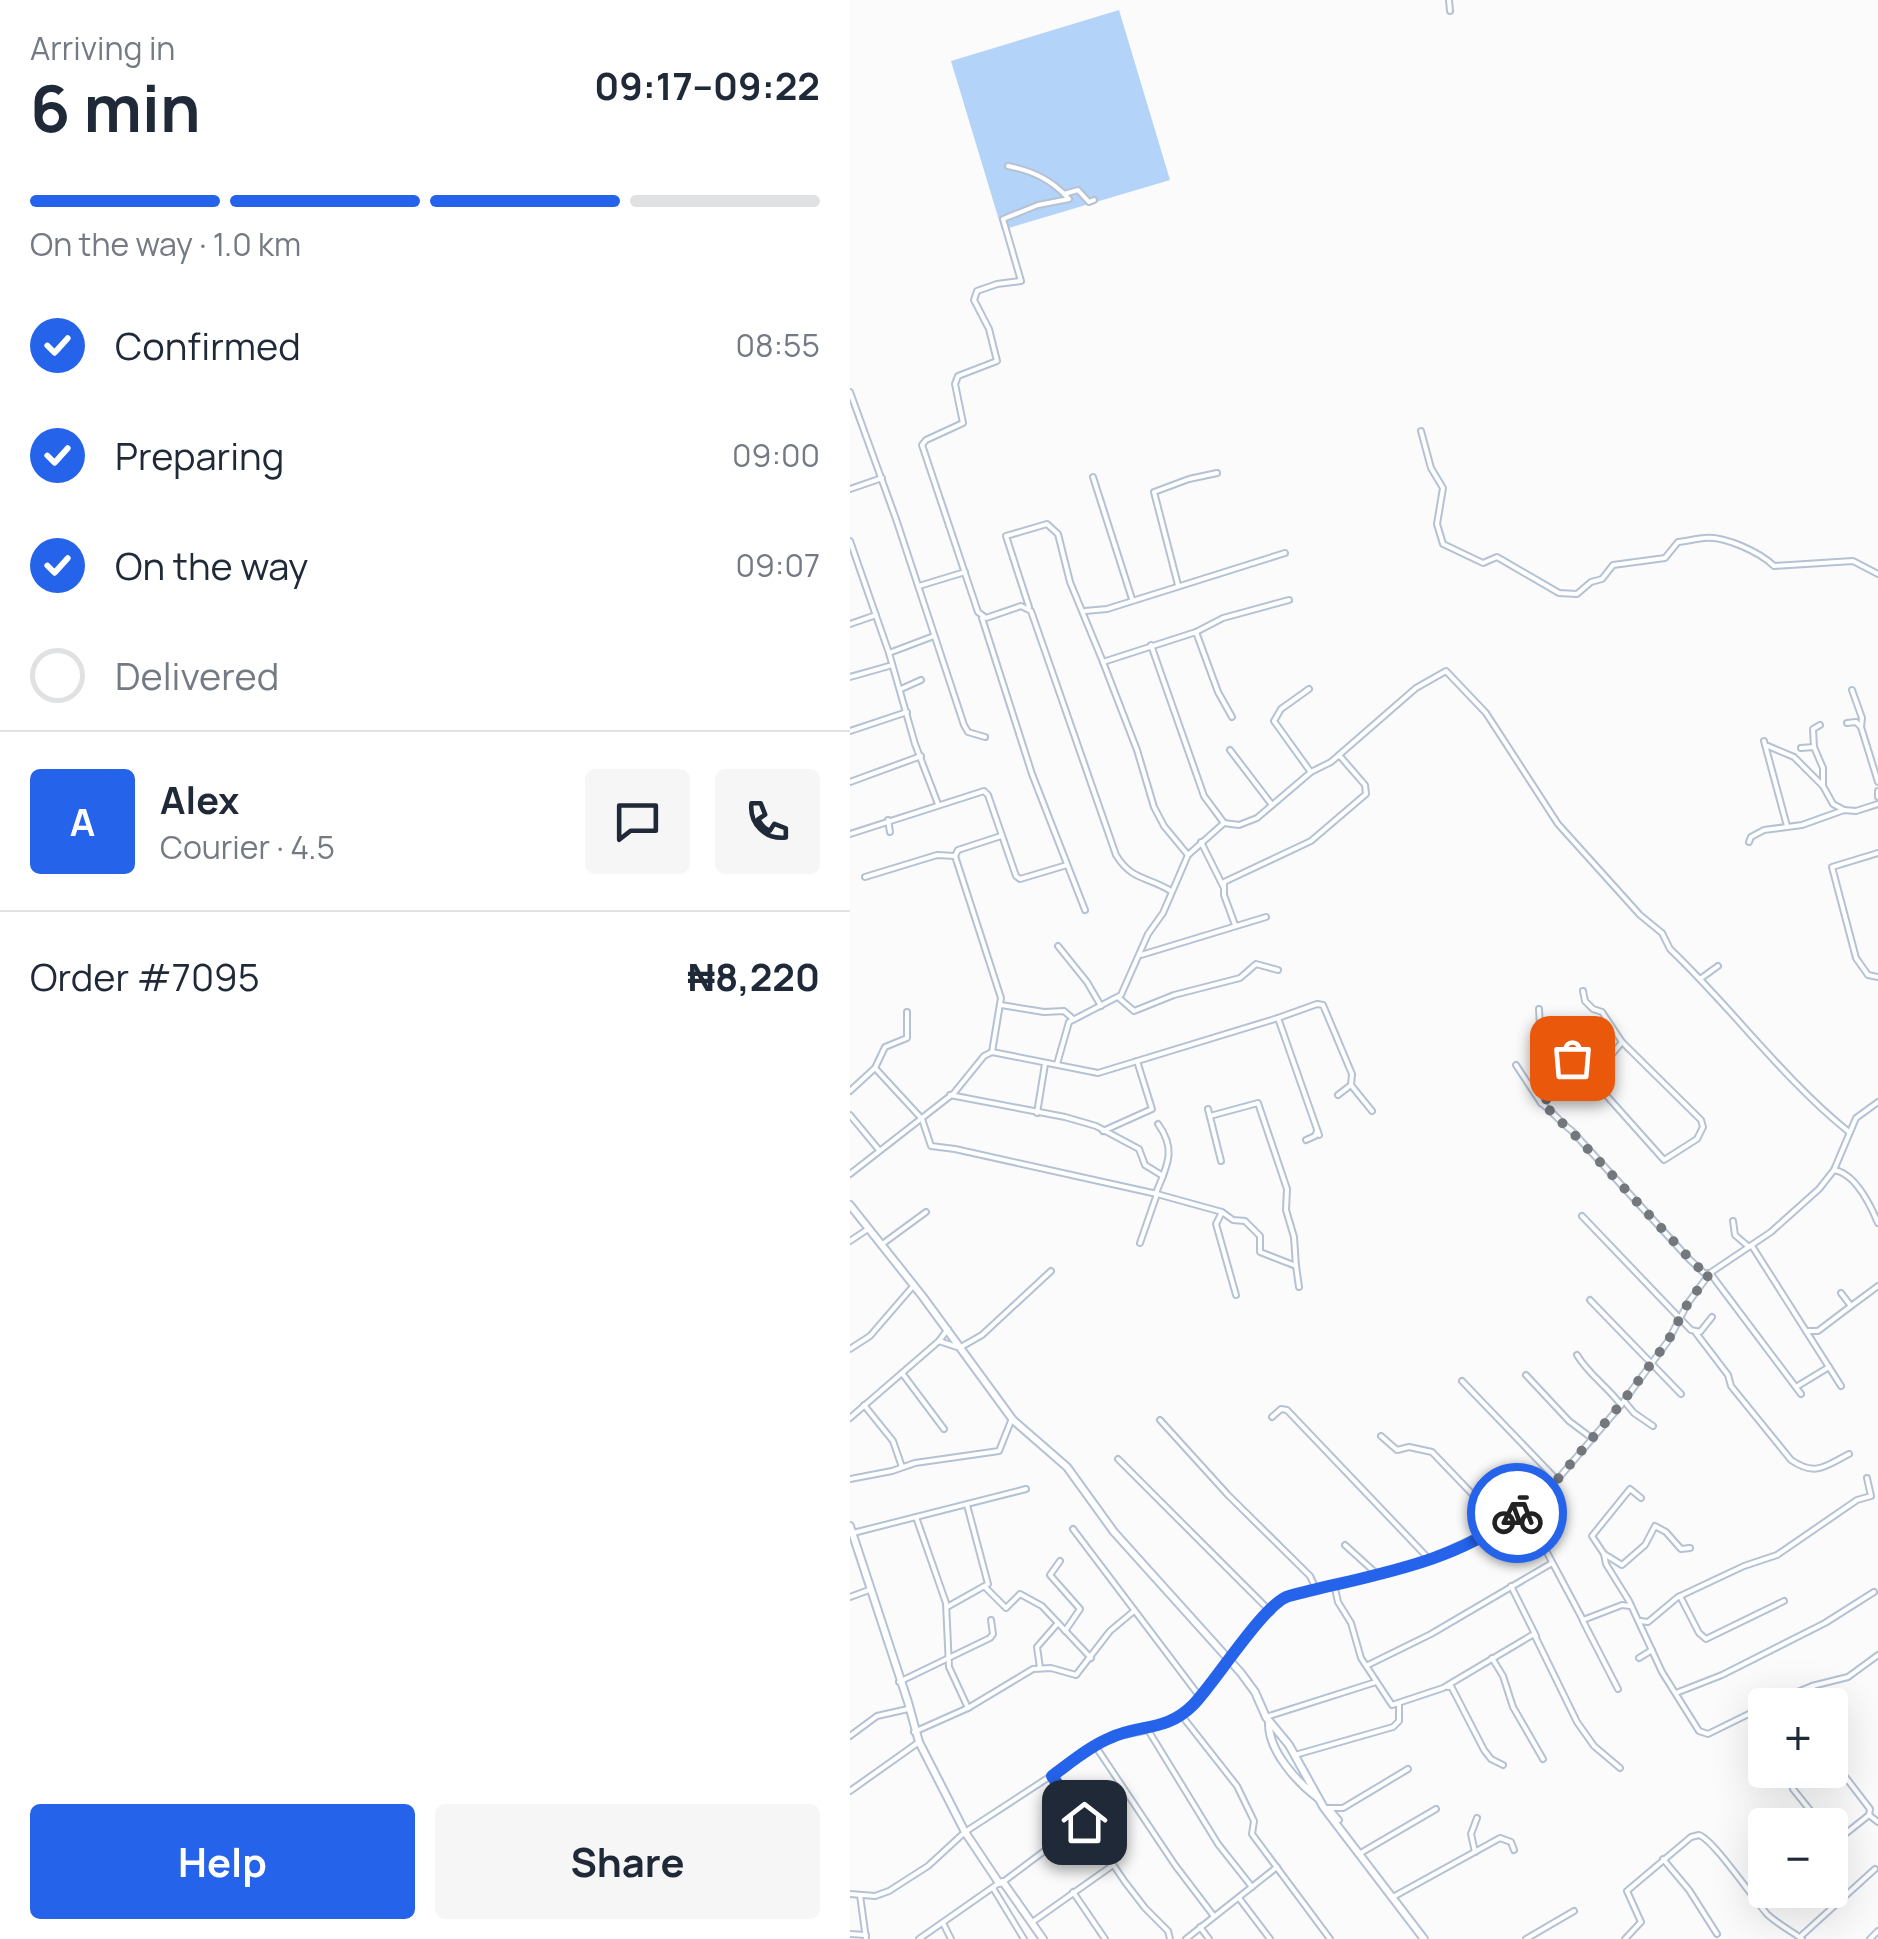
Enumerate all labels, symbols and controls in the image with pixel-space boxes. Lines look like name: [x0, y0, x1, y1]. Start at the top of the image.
text: Arriving in: [30, 26, 175, 70]
text: 09:17–09:22: [594, 59, 820, 111]
text: 6 min: [30, 63, 201, 152]
text: On the way · 1.0 km: [30, 222, 301, 266]
icon: check: [30, 318, 85, 373]
text: Confirmed: [115, 319, 301, 371]
text: 08:55: [735, 323, 820, 367]
icon: check: [30, 428, 85, 483]
text: Preparing: [115, 429, 284, 481]
text: 09:00: [732, 433, 820, 477]
icon: check: [30, 538, 85, 593]
text: On the way: [115, 539, 308, 591]
text: 09:07: [735, 543, 820, 587]
text: Delivered: [115, 649, 279, 701]
button: chat: [585, 769, 690, 874]
button: phone: [715, 769, 820, 874]
text: Alex: [160, 773, 239, 825]
text: A: [70, 795, 95, 847]
text: Courier · 4.5: [160, 825, 335, 869]
text: Order #7095: [30, 950, 260, 1002]
text: ₦8,220: [687, 950, 820, 1002]
pin: [1530, 1016, 1615, 1101]
icon: bag: [1545, 1031, 1600, 1086]
courier: [1467, 1463, 1567, 1563]
icon: bike: [1490, 1486, 1545, 1541]
map controls: [1748, 1688, 1848, 1908]
button: +: [1748, 1688, 1848, 1788]
pin: [1042, 1780, 1127, 1865]
icon: home: [1057, 1795, 1112, 1850]
button: Help: [30, 1804, 415, 1919]
button: Share: [435, 1804, 820, 1919]
button: −: [1748, 1808, 1848, 1908]

